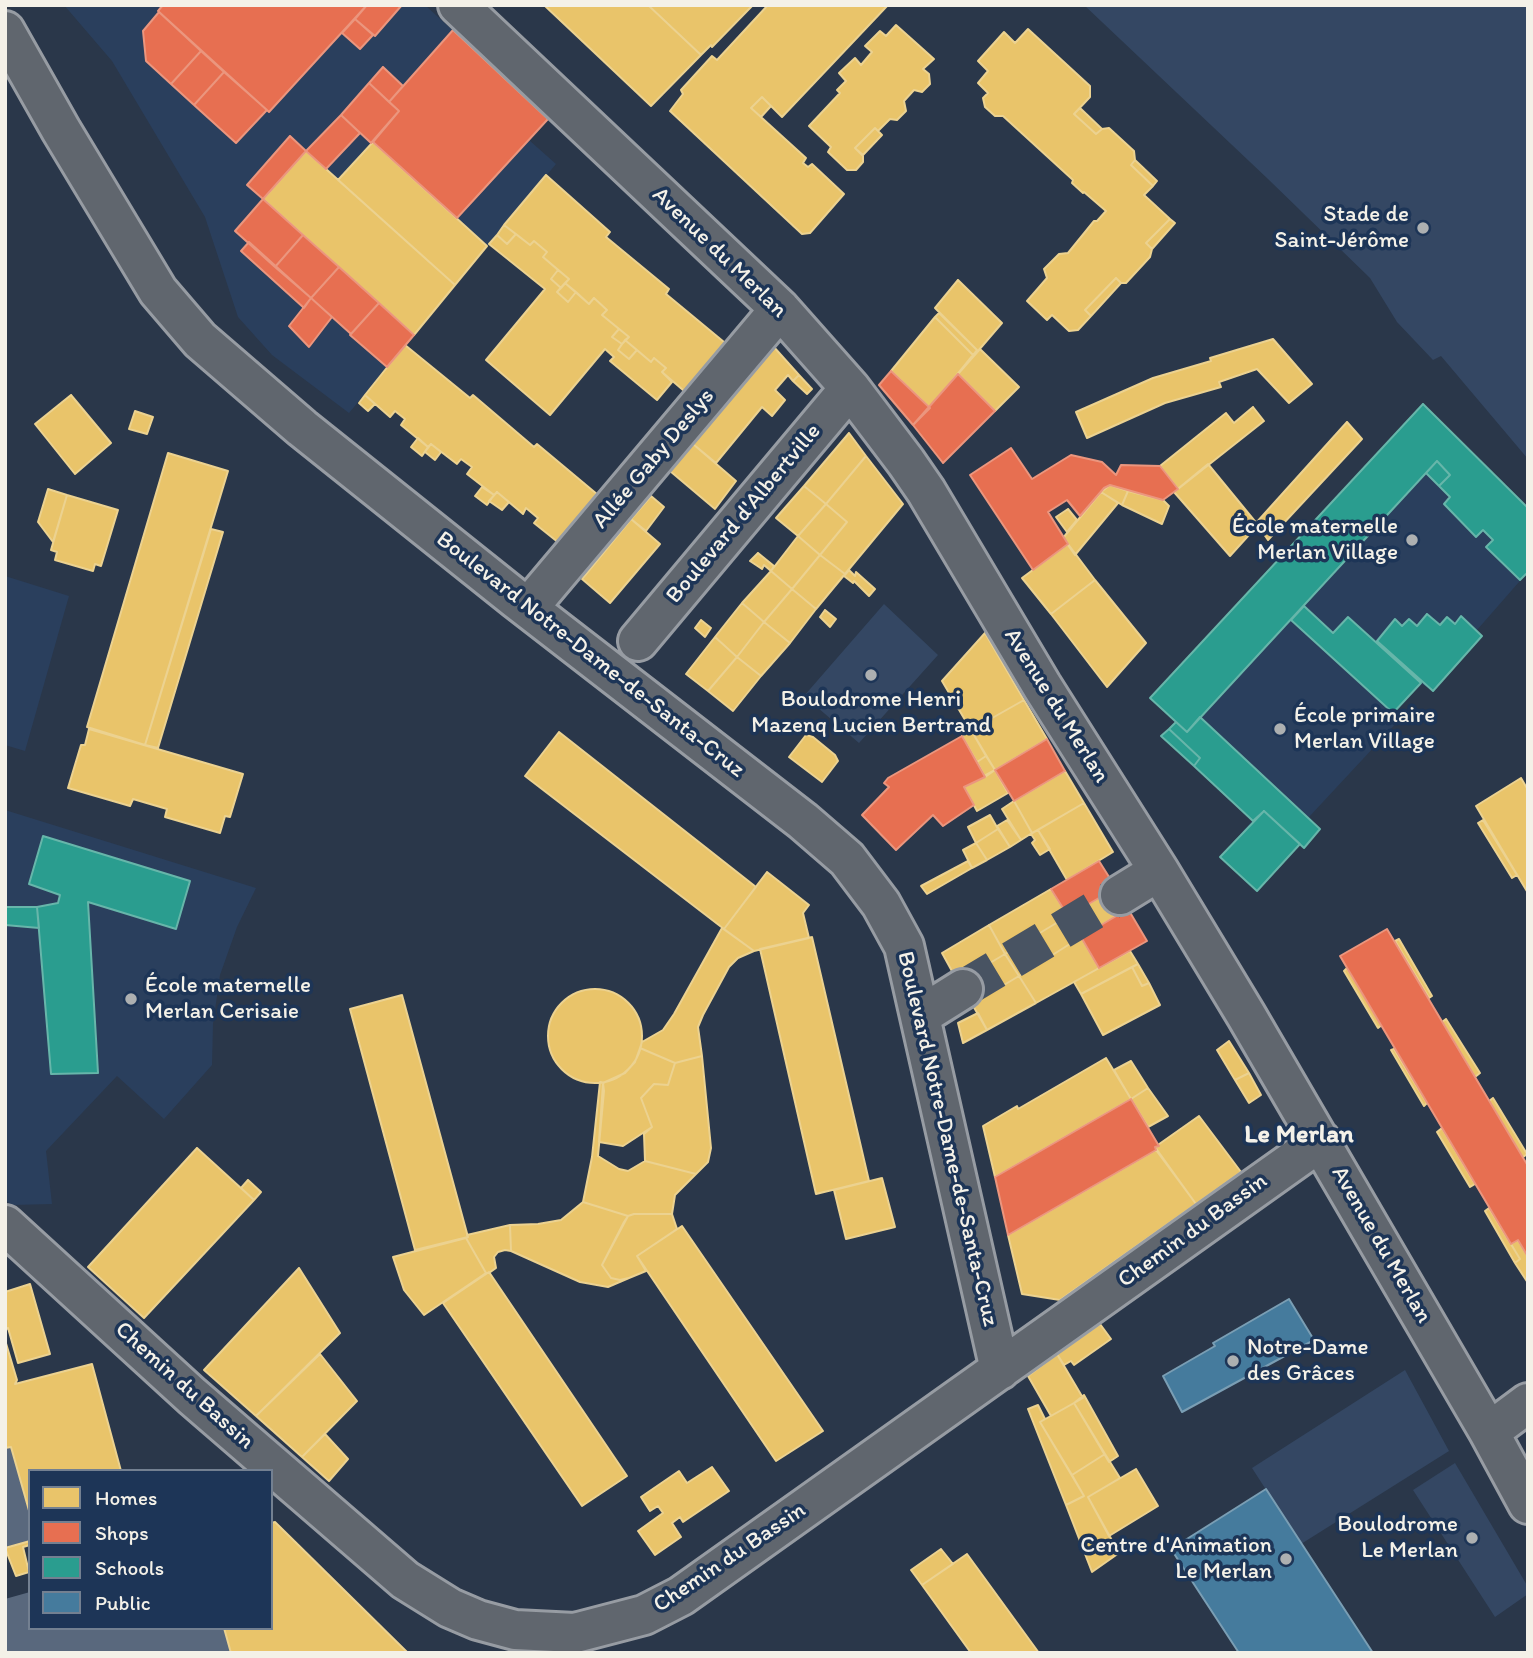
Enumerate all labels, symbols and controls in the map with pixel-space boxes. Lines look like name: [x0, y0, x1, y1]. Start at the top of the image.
street label: Avenue du Merlan: [646, 182, 792, 324]
place label: Stade de Saint-Jérôme: [1275, 201, 1409, 255]
marker: Stade de Saint-Jérôme: [1415, 220, 1431, 236]
street label: Allée Gaby Deslys: [587, 383, 721, 535]
street label: Boulevard d'Albertville: [661, 419, 827, 609]
place label: École maternelle Merlan Village: [1232, 513, 1398, 567]
street label: Boulevard Notre-Dame-de-Santa-Cruz: [430, 526, 750, 784]
marker: École maternelle Merlan Village: [1404, 532, 1420, 548]
street label: Avenue du Merlan: [997, 624, 1115, 788]
marker: Boulodrome Henri Mazenq Lucien Bertrand: [863, 667, 879, 683]
place label: Boulodrome Henri Mazenq Lucien Bertrand: [751, 686, 991, 740]
place label: École primaire Merlan Village: [1294, 702, 1435, 756]
marker: École primaire Merlan Village: [1272, 721, 1288, 737]
street label: Boulevard Notre-Dame-de-Santa-Cruz: [890, 949, 1004, 1329]
place label: École maternelle Merlan Cerisaie: [145, 972, 311, 1026]
marker: École maternelle Merlan Cerisaie: [123, 991, 139, 1007]
district label: Le Merlan: [1244, 1119, 1354, 1151]
street label: Avenue du Merlan: [1325, 1162, 1437, 1328]
street label: Chemin du Bassin: [1113, 1168, 1273, 1294]
street label: Chemin du Bassin: [109, 1316, 259, 1456]
place label: Notre-Dame des Grâces: [1247, 1334, 1368, 1388]
marker: Notre-Dame des Grâces: [1225, 1353, 1241, 1369]
legend: [28, 1469, 273, 1630]
text: Homes: [95, 1485, 157, 1510]
street label: Chemin du Bassin: [649, 1497, 811, 1619]
place label: Boulodrome Le Merlan: [1337, 1511, 1458, 1565]
text: Shops: [95, 1520, 149, 1545]
marker: Boulodrome Le Merlan: [1464, 1530, 1480, 1546]
place label: Centre d'Animation Le Merlan: [1080, 1532, 1272, 1586]
marker: Centre d'Animation Le Merlan: [1278, 1551, 1294, 1567]
text: Schools: [95, 1555, 164, 1580]
text: Public: [95, 1590, 151, 1615]

